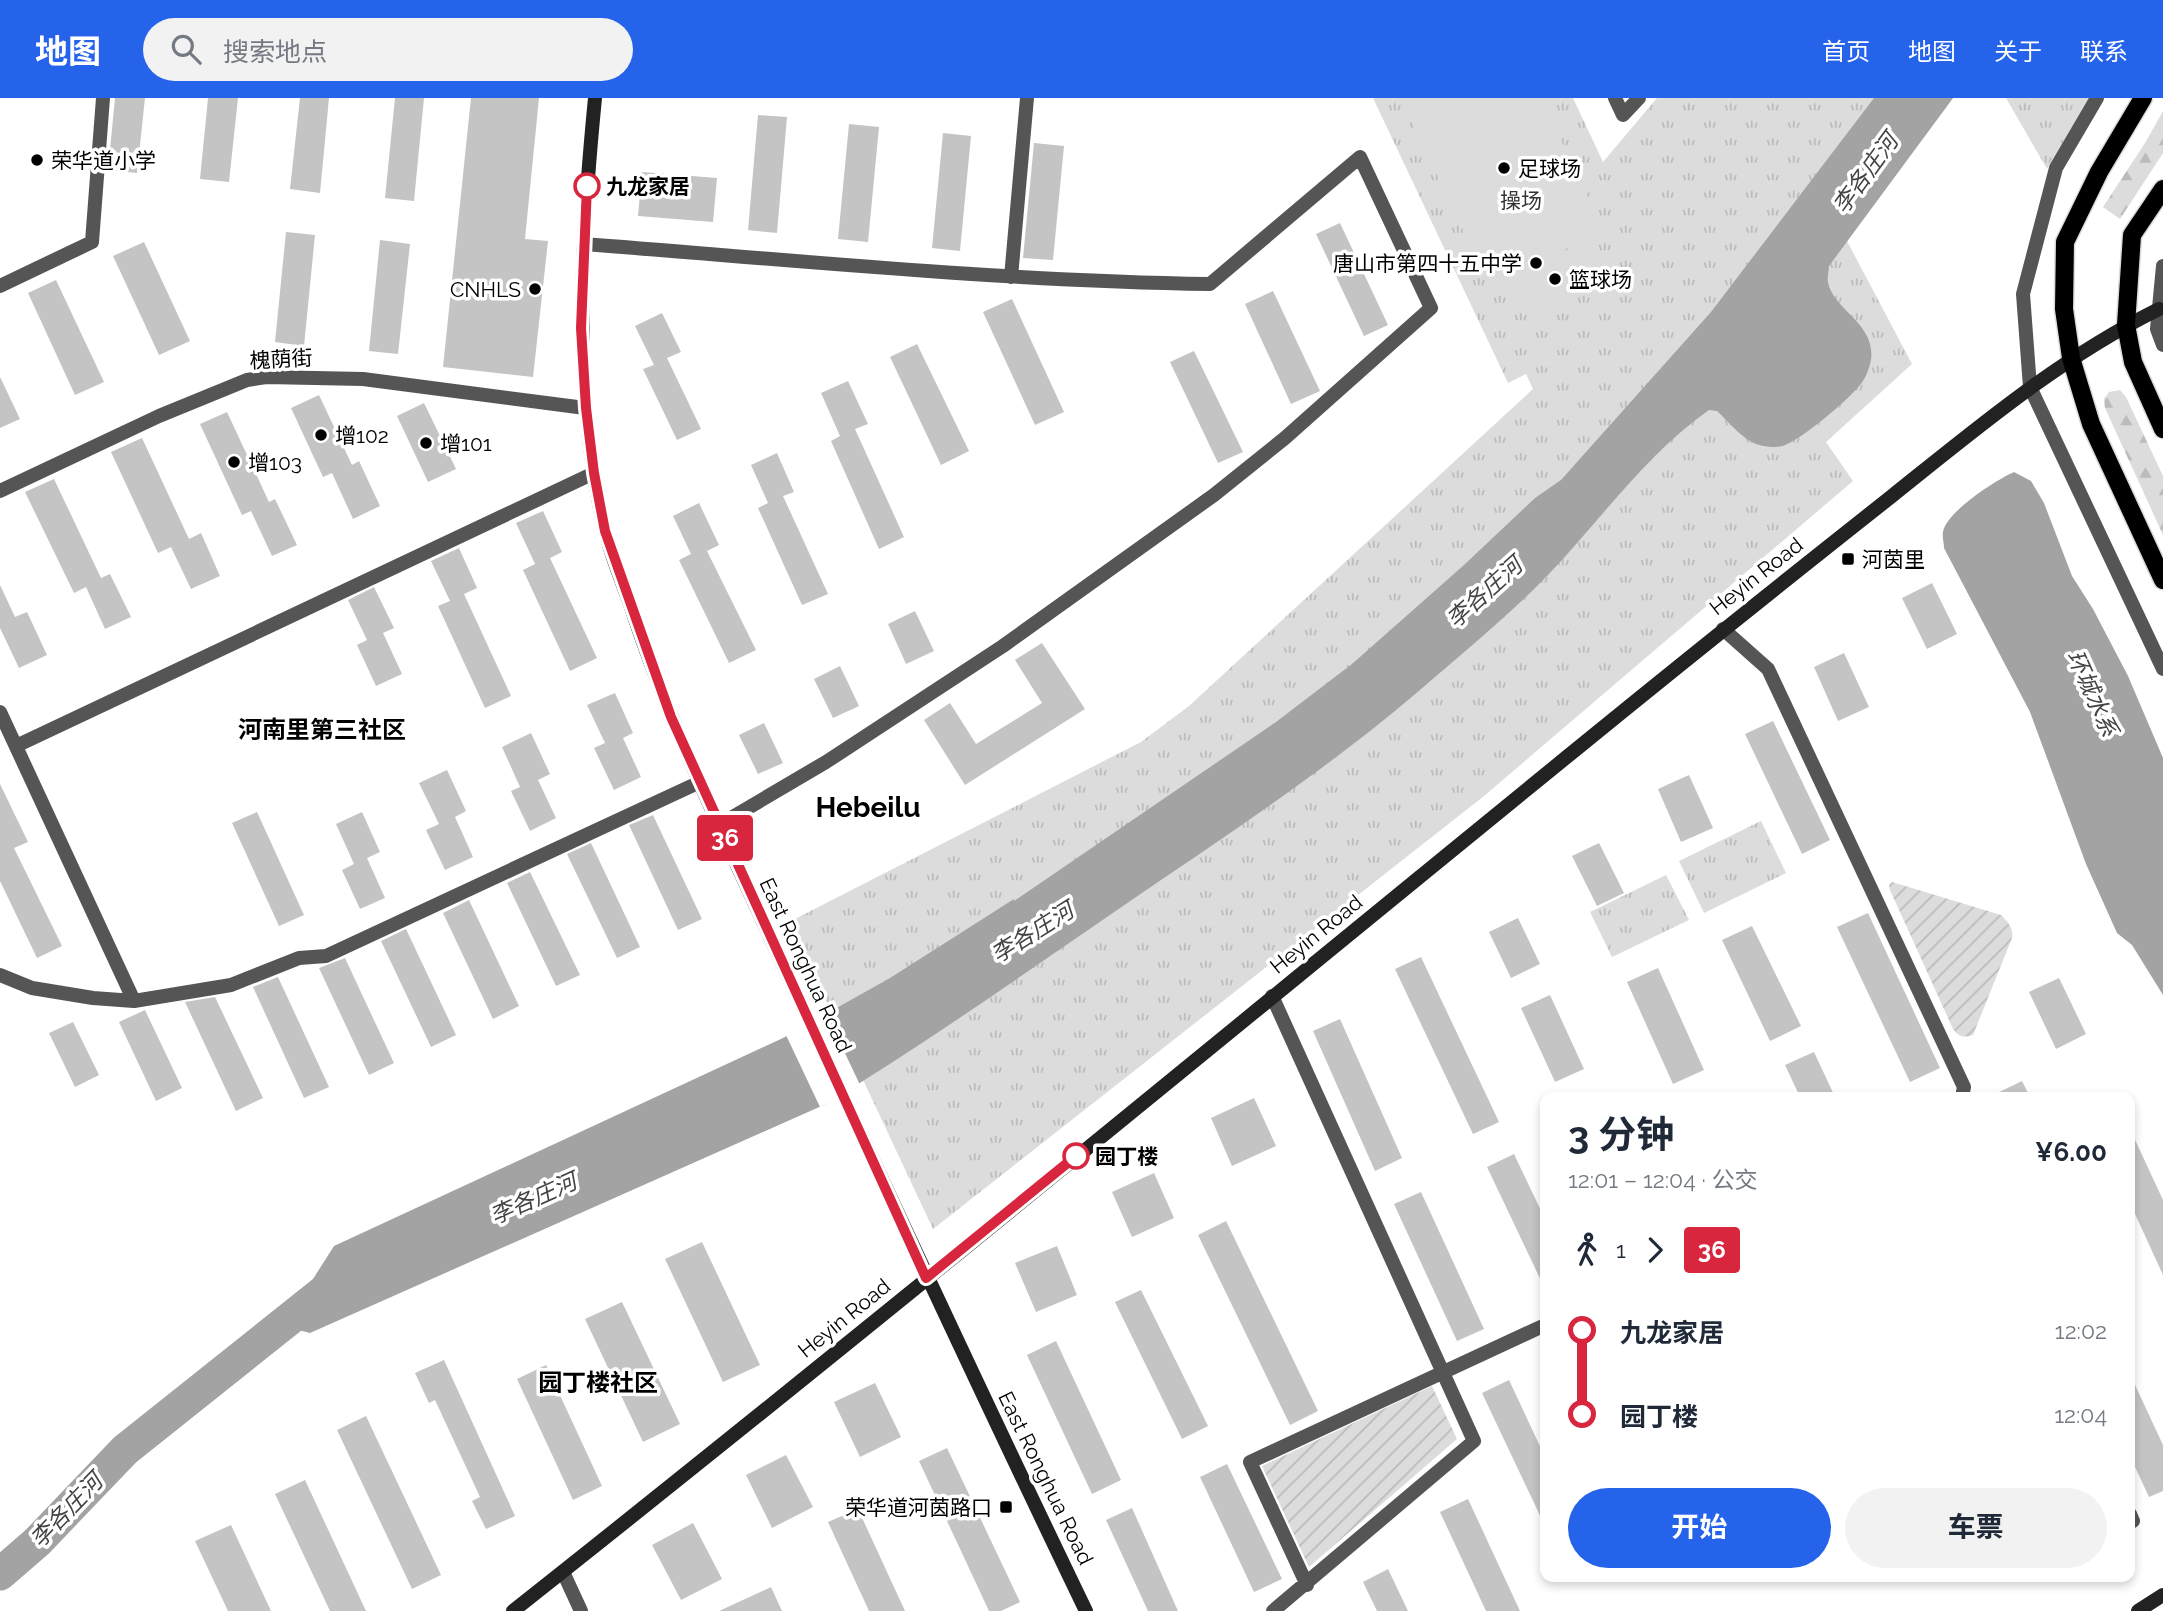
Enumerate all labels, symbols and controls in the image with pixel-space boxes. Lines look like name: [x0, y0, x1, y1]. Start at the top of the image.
search box: [143, 18, 633, 81]
icon: search: [167, 30, 205, 68]
text: 地图: [35, 32, 101, 71]
text: 搜索地点: [223, 37, 327, 67]
text: 首页: [1822, 37, 1870, 66]
text: 地图: [1908, 37, 1956, 66]
text: 关于: [1994, 37, 2042, 66]
text: 联系: [2080, 37, 2128, 66]
water label: 李各庄河: [1827, 125, 1905, 218]
place label: 荣华道小学: [51, 148, 156, 173]
marker: 荣华道小学: [29, 152, 45, 168]
place label: 足球场: [1518, 156, 1581, 181]
marker: 足球场: [1496, 160, 1512, 176]
marker: 九龙家居: [574, 173, 600, 199]
place label: 九龙家居: [606, 174, 690, 199]
park label: 操场: [1500, 188, 1542, 213]
place label: 唐山市第四十五中学: [1333, 251, 1522, 276]
marker: 唐山市第四十五中学: [1528, 255, 1544, 271]
place label: 篮球场: [1569, 267, 1632, 292]
marker: 篮球场: [1547, 271, 1563, 287]
place label: CNHLS: [450, 277, 521, 302]
marker: CNHLS: [527, 281, 543, 297]
street label: 槐荫街: [249, 345, 313, 373]
place label: 增102: [335, 423, 389, 448]
marker: 增102: [313, 427, 329, 443]
place label: 增101: [440, 431, 492, 456]
marker: 增101: [418, 435, 434, 451]
place label: 增103: [248, 450, 302, 475]
marker: 增103: [226, 454, 242, 470]
street label: Heyin Road: [1704, 532, 1808, 620]
place label: 河茵里: [1862, 547, 1925, 572]
water label: 李各庄河: [1441, 549, 1530, 633]
marker: 河茵里: [1840, 551, 1856, 567]
water label: 环城水系: [2062, 645, 2125, 742]
district label: 河南里第三社区: [238, 715, 406, 744]
district label: Hebeilu: [815, 791, 921, 824]
line badge: 36: [694, 815, 756, 861]
text: 36: [711, 823, 739, 852]
street label: East Ronghua Road: [755, 874, 857, 1056]
street label: Heyin Road: [1265, 889, 1367, 979]
water label: 李各庄河: [986, 894, 1082, 968]
text: 3 分钟: [1568, 1112, 1674, 1157]
text: ¥6.00: [2035, 1137, 2107, 1167]
marker: 园丁楼: [1063, 1143, 1089, 1169]
place label: 园丁楼: [1095, 1144, 1158, 1169]
water label: 李各庄河: [485, 1165, 584, 1229]
text: 12:01 – 12:04 · 公交: [1568, 1166, 1758, 1193]
icon: walk: [1568, 1231, 1606, 1269]
icon: forward: [1636, 1231, 1674, 1269]
text: 36: [1698, 1235, 1726, 1264]
text: 1: [1616, 1236, 1626, 1263]
street label: Heyin Road: [793, 1273, 895, 1363]
text: 12:02: [2055, 1317, 2107, 1344]
text: 九龙家居: [1620, 1318, 1724, 1348]
district label: 园丁楼社区: [538, 1368, 658, 1397]
street label: East Ronghua Road: [993, 1387, 1099, 1569]
text: 12:04: [2054, 1401, 2107, 1428]
text: 园丁楼: [1620, 1402, 1698, 1432]
water label: 李各庄河: [24, 1465, 110, 1552]
button: 开始: [1568, 1488, 1831, 1568]
button: 车票: [1845, 1488, 2107, 1568]
place label: 荣华道河茵路口: [845, 1495, 992, 1520]
marker: 荣华道河茵路口: [998, 1499, 1014, 1515]

